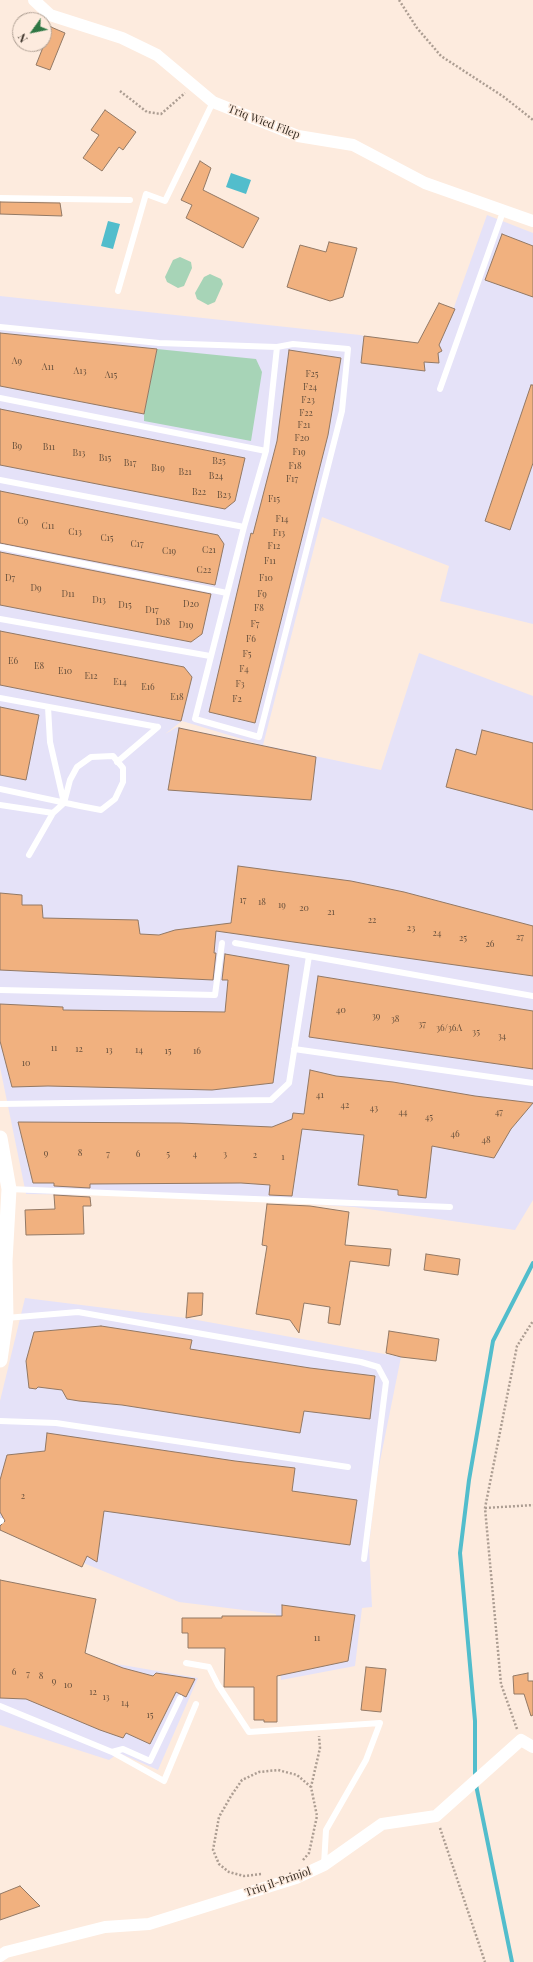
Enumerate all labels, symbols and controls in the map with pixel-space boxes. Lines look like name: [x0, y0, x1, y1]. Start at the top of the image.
north arrow: [12, 12, 52, 52]
text: N: [14, 31, 31, 46]
street label: Triq Wied Filep: [226, 102, 302, 142]
house number: A9: [12, 356, 22, 366]
house number: A11: [42, 362, 54, 372]
house number: A13: [74, 366, 86, 376]
house number: F25: [305, 369, 319, 379]
house number: A15: [105, 370, 117, 380]
house number: F24: [303, 382, 317, 392]
house number: F23: [301, 395, 315, 405]
house number: F22: [299, 408, 313, 418]
house number: F21: [298, 420, 310, 430]
house number: F20: [295, 433, 309, 443]
house number: B9: [12, 441, 22, 451]
house number: B11: [43, 442, 55, 452]
house number: F19: [292, 447, 306, 457]
house number: B13: [73, 448, 85, 458]
house number: B15: [99, 453, 111, 463]
house number: B25: [212, 456, 226, 466]
house number: B17: [124, 458, 136, 468]
house number: F18: [288, 461, 302, 471]
house number: B19: [151, 463, 165, 473]
house number: B21: [178, 467, 192, 477]
house number: B24: [209, 471, 223, 481]
house number: F17: [286, 474, 298, 484]
house number: B22: [192, 487, 206, 497]
house number: B23: [217, 490, 231, 500]
house number: F15: [268, 494, 280, 504]
house number: F14: [276, 514, 288, 524]
house number: C9: [18, 516, 28, 526]
house number: C11: [42, 521, 54, 531]
house number: C13: [68, 527, 82, 537]
house number: F13: [273, 528, 285, 538]
house number: C15: [100, 533, 114, 543]
house number: C17: [130, 539, 144, 549]
house number: F12: [268, 541, 280, 551]
house number: C21: [202, 545, 216, 555]
house number: C19: [162, 546, 176, 556]
house number: F11: [264, 556, 276, 566]
house number: C22: [197, 565, 211, 575]
house number: D7: [5, 573, 15, 583]
house number: F10: [259, 573, 273, 583]
house number: D9: [30, 583, 42, 593]
house number: D11: [61, 589, 75, 599]
house number: F9: [257, 589, 267, 599]
house number: D13: [92, 595, 106, 605]
house number: D20: [183, 599, 199, 609]
house number: D15: [118, 600, 132, 610]
house number: F8: [254, 603, 264, 613]
house number: D17: [145, 605, 159, 615]
house number: D18: [156, 617, 170, 627]
house number: F7: [251, 619, 259, 629]
house number: D19: [179, 620, 193, 630]
house number: F6: [246, 634, 256, 644]
house number: F5: [243, 649, 251, 659]
house number: E6: [8, 656, 18, 666]
house number: E8: [34, 661, 44, 671]
house number: F4: [239, 664, 249, 674]
house number: E10: [58, 666, 72, 676]
house number: E12: [84, 671, 98, 681]
house number: E14: [113, 677, 127, 687]
house number: F3: [235, 679, 245, 689]
house number: E16: [141, 682, 155, 692]
house number: E18: [170, 692, 184, 702]
house number: F2: [232, 694, 242, 704]
house number: 17: [240, 895, 246, 905]
house number: 18: [258, 897, 266, 907]
house number: 19: [278, 900, 286, 910]
house number: 20: [299, 903, 309, 913]
house number: 21: [327, 907, 335, 917]
house number: 22: [368, 915, 376, 925]
house number: 23: [407, 923, 415, 933]
house number: 24: [433, 928, 441, 938]
house number: 27: [516, 932, 524, 942]
house number: 25: [459, 933, 467, 943]
house number: 26: [486, 939, 494, 949]
house number: 40: [336, 1005, 346, 1015]
house number: 39: [372, 1011, 380, 1021]
house number: 38: [391, 1014, 399, 1024]
house number: 37: [418, 1019, 426, 1029]
house number: 36/36A: [436, 1023, 462, 1033]
house number: 35: [472, 1027, 480, 1037]
house number: 34: [498, 1031, 506, 1041]
house number: 11: [51, 1043, 57, 1053]
house number: 12: [75, 1044, 83, 1054]
house number: 13: [105, 1045, 113, 1055]
house number: 14: [135, 1045, 143, 1055]
house number: 15: [165, 1046, 171, 1056]
house number: 16: [193, 1046, 201, 1056]
house number: 10: [22, 1058, 30, 1068]
house number: 41: [316, 1090, 324, 1100]
house number: 42: [341, 1100, 349, 1110]
house number: 43: [370, 1103, 378, 1113]
house number: 44: [399, 1107, 407, 1117]
house number: 47: [495, 1107, 503, 1117]
house number: 45: [425, 1112, 433, 1122]
house number: 46: [450, 1129, 460, 1139]
house number: 48: [481, 1135, 491, 1145]
house number: 9: [44, 1148, 48, 1158]
house number: 8: [78, 1148, 82, 1158]
house number: 7: [106, 1149, 110, 1159]
house number: 6: [136, 1149, 140, 1159]
house number: 5: [166, 1149, 170, 1159]
house number: 4: [193, 1149, 197, 1159]
house number: 3: [223, 1149, 227, 1159]
house number: 2: [253, 1150, 257, 1160]
house number: 1: [281, 1152, 285, 1162]
house number: 2: [21, 1491, 25, 1501]
house number: 11: [314, 1633, 320, 1643]
house number: 6: [12, 1667, 16, 1677]
house number: 7: [26, 1669, 30, 1679]
house number: 8: [39, 1671, 43, 1681]
house number: 9: [52, 1676, 56, 1686]
house number: 10: [64, 1680, 72, 1690]
house number: 12: [89, 1687, 97, 1697]
house number: 13: [102, 1692, 110, 1702]
house number: 14: [121, 1698, 129, 1708]
house number: 15: [147, 1710, 153, 1720]
street label: Triq il-Prinjol: [243, 1865, 313, 1899]

